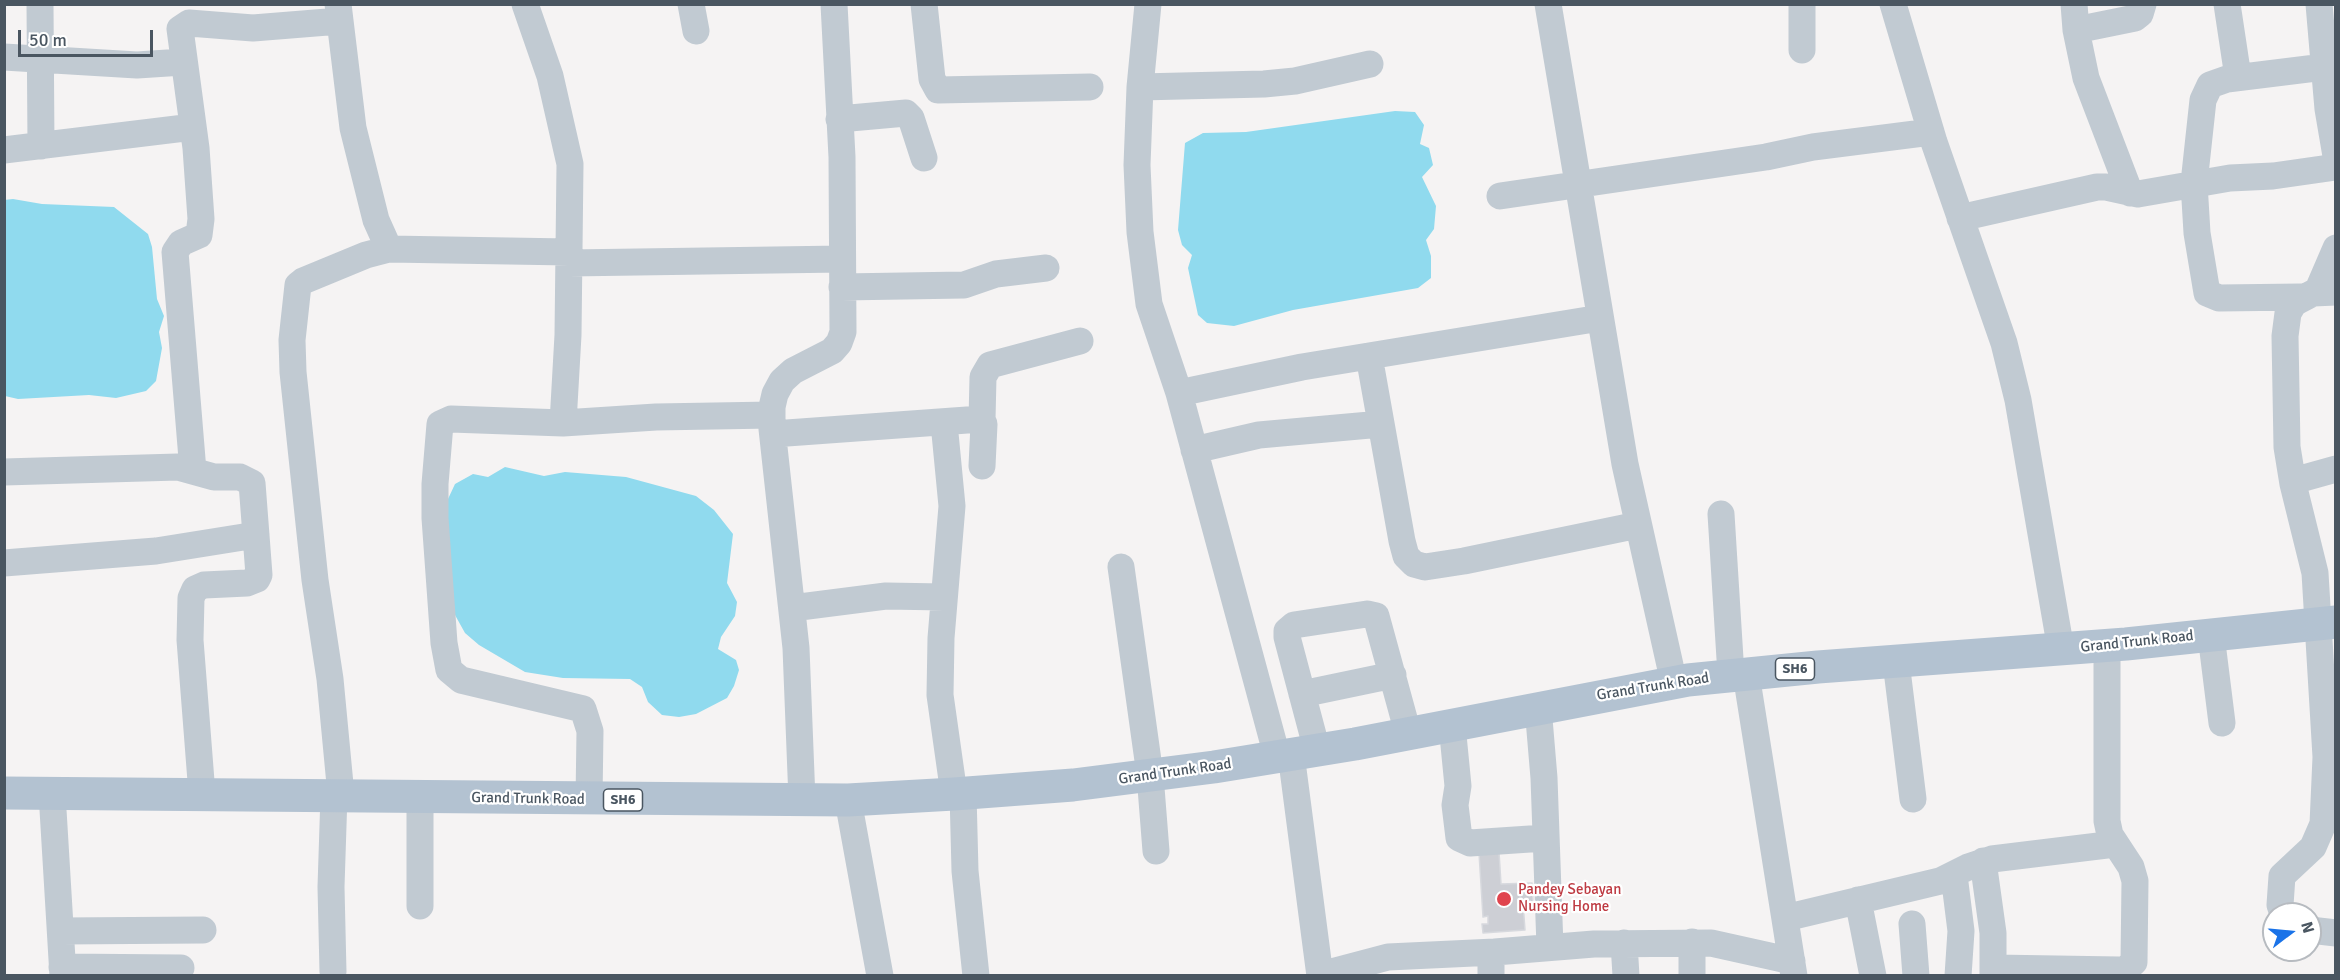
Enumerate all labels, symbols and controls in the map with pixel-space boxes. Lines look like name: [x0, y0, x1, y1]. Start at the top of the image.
scale bar: [21, 18, 156, 56]
text: 50 m: [29, 29, 67, 51]
street label: Grand Trunk Road: [2080, 627, 2194, 657]
road number: SH6: [1776, 658, 1814, 680]
street label: Grand Trunk Road: [1596, 669, 1710, 705]
street label: Grand Trunk Road: [1118, 755, 1232, 789]
street label: Grand Trunk Road: [471, 789, 585, 809]
road number: SH6: [604, 789, 642, 811]
place label: Pandey Sebayan Nursing Home: [1518, 881, 1621, 916]
marker: Pandey Sebayan Nursing Home: [1495, 890, 1513, 908]
north arrow: [2262, 902, 2322, 962]
text: N: [2296, 919, 2319, 936]

